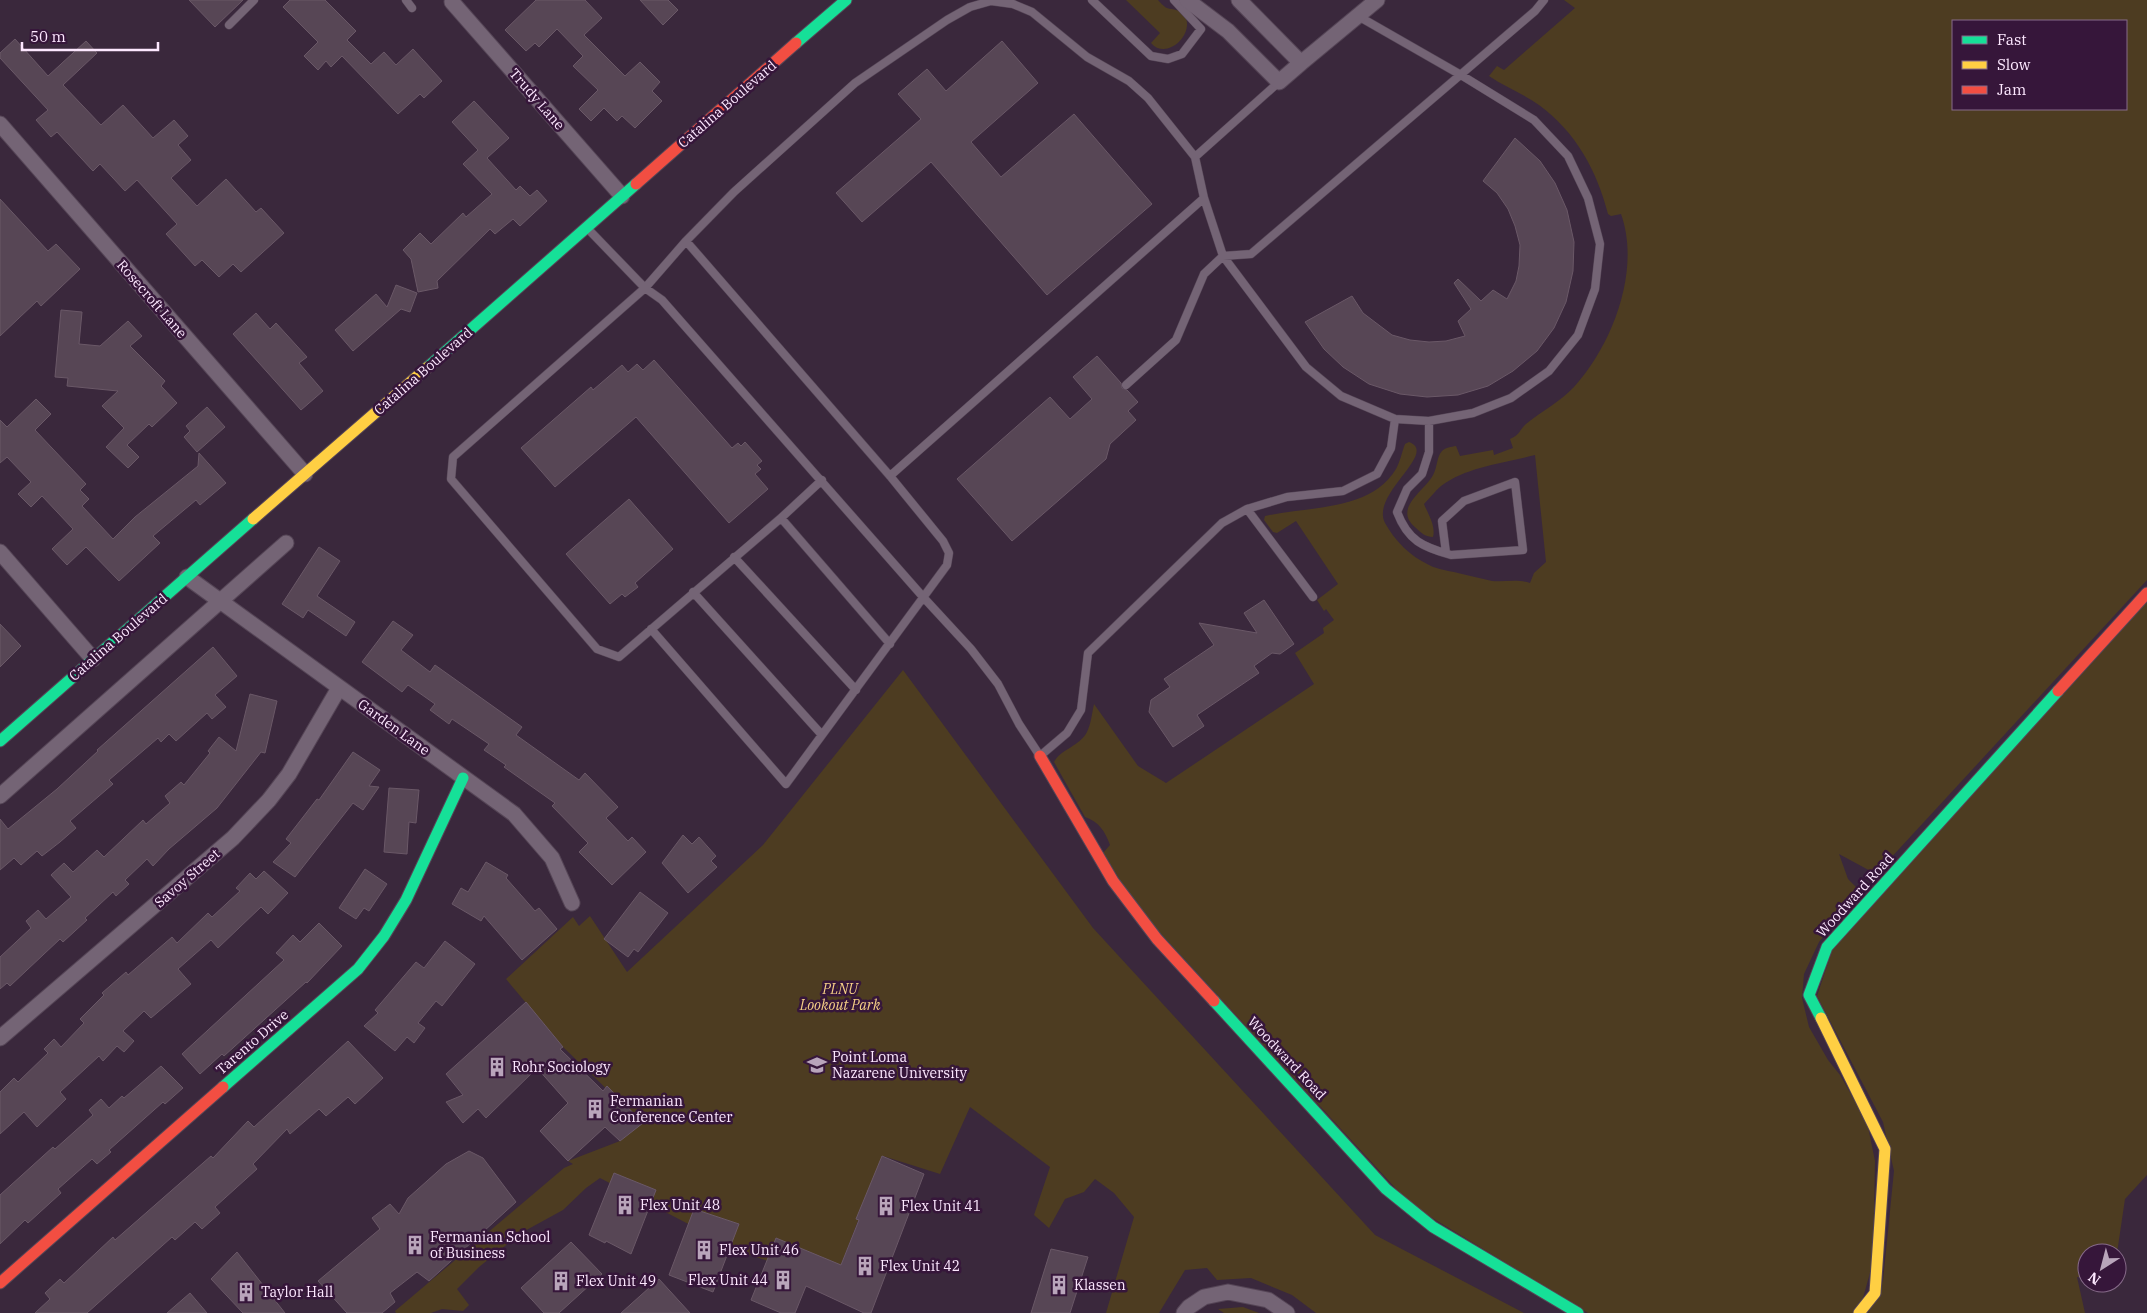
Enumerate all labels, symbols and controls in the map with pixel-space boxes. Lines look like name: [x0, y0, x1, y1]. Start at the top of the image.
scale bar: [22, 20, 159, 52]
legend: [1952, 20, 2127, 110]
text: 50 m: [30, 27, 66, 46]
text: Fast: [1997, 30, 2027, 49]
text: Slow: [1997, 55, 2031, 74]
street label: Catalina Boulevard: [674, 56, 780, 152]
street label: Trudy Lane: [505, 65, 569, 133]
text: Jam: [1997, 80, 2026, 99]
street label: Rosecroft Lane: [113, 256, 191, 342]
street label: Catalina Boulevard: [370, 323, 476, 419]
street label: Catalina Boulevard: [65, 589, 171, 685]
street label: Garden Lane: [354, 695, 434, 759]
street label: Savoy Street: [151, 845, 223, 911]
street label: Woodward Road: [1812, 849, 1898, 941]
park label: PLNU Lookout Park: [799, 980, 881, 1014]
street label: Tarento Drive: [212, 1006, 292, 1078]
street label: Woodward Road: [1244, 1013, 1330, 1104]
place label: Point Loma Nazarene University: [832, 1048, 967, 1082]
school or university icon: Point Loma Nazarene University: [806, 1054, 828, 1076]
building icon: Rohr Sociology: [486, 1056, 508, 1078]
place label: Rohr Sociology: [512, 1058, 611, 1076]
place label: Fermanian Conference Center: [610, 1092, 733, 1126]
building icon: Fermanian Conference Center: [584, 1098, 606, 1120]
building icon: Flex Unit 48: [614, 1194, 636, 1216]
building icon: Flex Unit 41: [875, 1195, 897, 1217]
place label: Flex Unit 48: [640, 1196, 720, 1214]
place label: Flex Unit 41: [901, 1197, 981, 1215]
place label: Fermanian School of Business: [430, 1228, 550, 1262]
building icon: Fermanian School of Business: [404, 1234, 426, 1256]
building icon: Flex Unit 46: [693, 1239, 715, 1261]
place label: Flex Unit 46: [719, 1241, 799, 1259]
north arrow: [2077, 1243, 2127, 1293]
building icon: Flex Unit 42: [854, 1255, 876, 1277]
place label: Flex Unit 42: [880, 1257, 960, 1275]
text: N: [2085, 1268, 2104, 1289]
building icon: Flex Unit 44: [772, 1269, 794, 1291]
building icon: Flex Unit 49: [550, 1270, 572, 1292]
place label: Flex Unit 44: [688, 1271, 768, 1289]
place label: Flex Unit 49: [576, 1272, 656, 1290]
building icon: Klassen: [1048, 1274, 1070, 1296]
place label: Klassen: [1074, 1276, 1126, 1294]
building icon: Taylor Hall: [235, 1281, 257, 1303]
place label: Taylor Hall: [261, 1283, 333, 1301]

